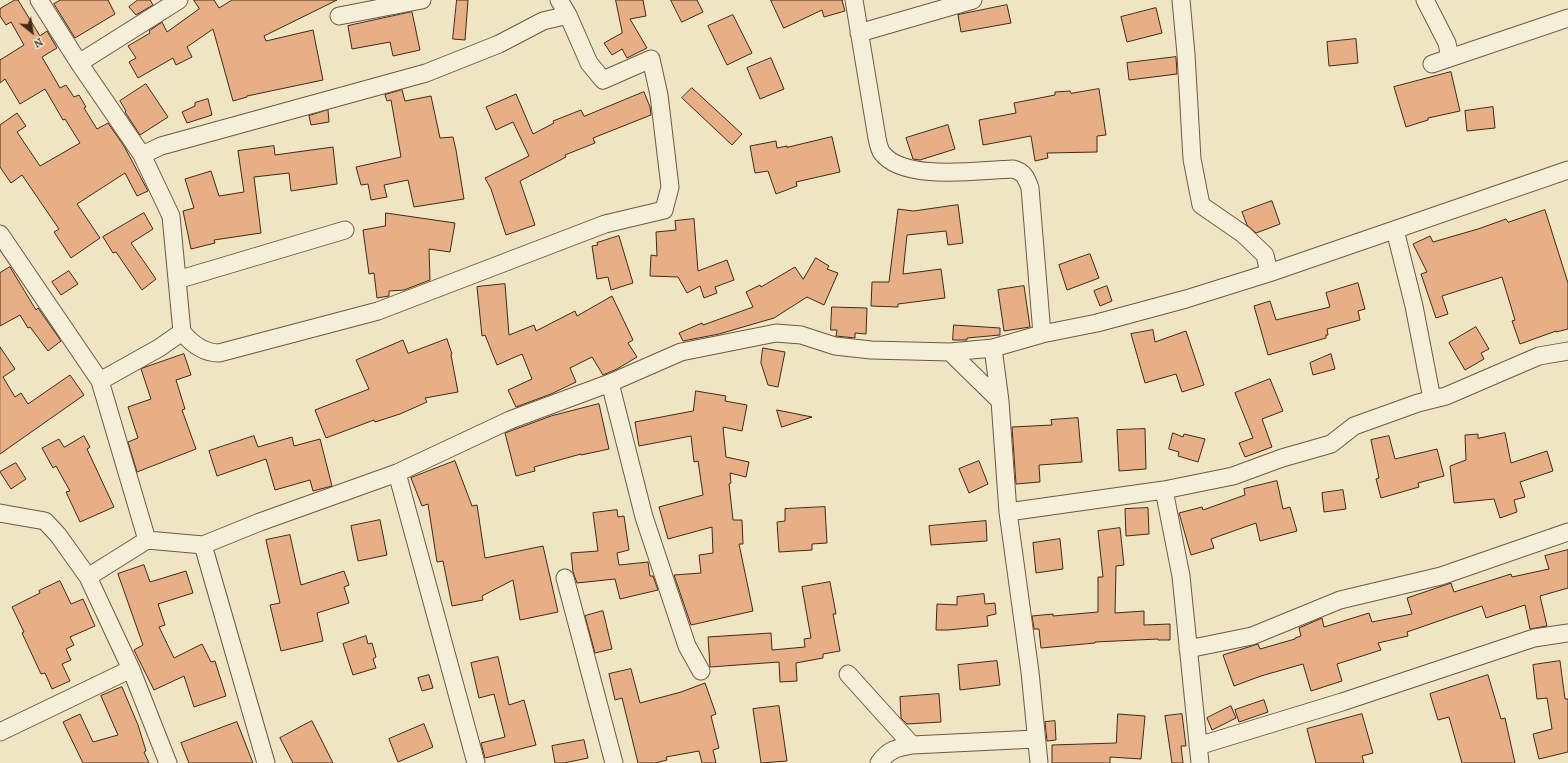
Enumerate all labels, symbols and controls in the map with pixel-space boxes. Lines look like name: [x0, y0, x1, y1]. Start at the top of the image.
north arrow: [12, 12, 52, 52]
text: N: [31, 35, 45, 51]

